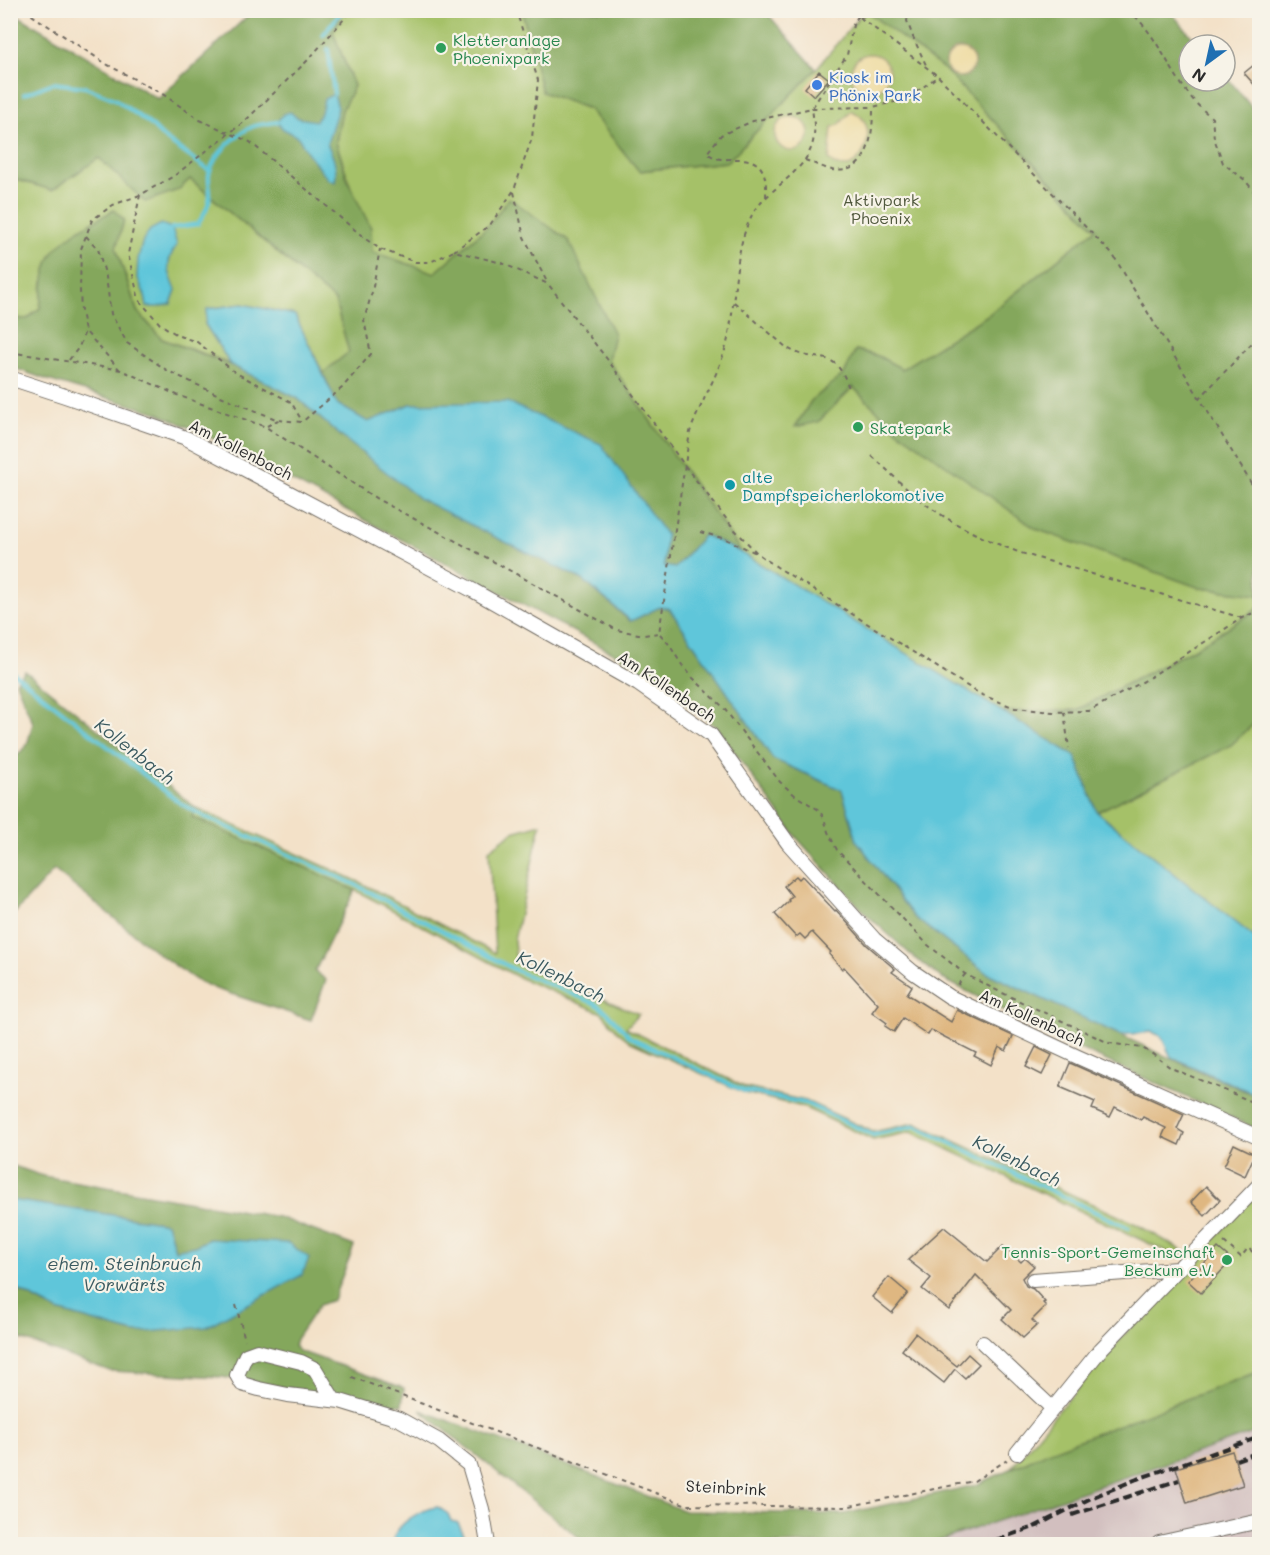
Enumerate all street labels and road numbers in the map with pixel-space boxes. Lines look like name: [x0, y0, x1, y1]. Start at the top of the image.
street label: Am Kollenbach: [186, 414, 296, 484]
street label: Am Kollenbach: [614, 646, 720, 726]
street label: Am Kollenbach: [976, 983, 1088, 1051]
street label: Steinbrink: [685, 1474, 767, 1500]

